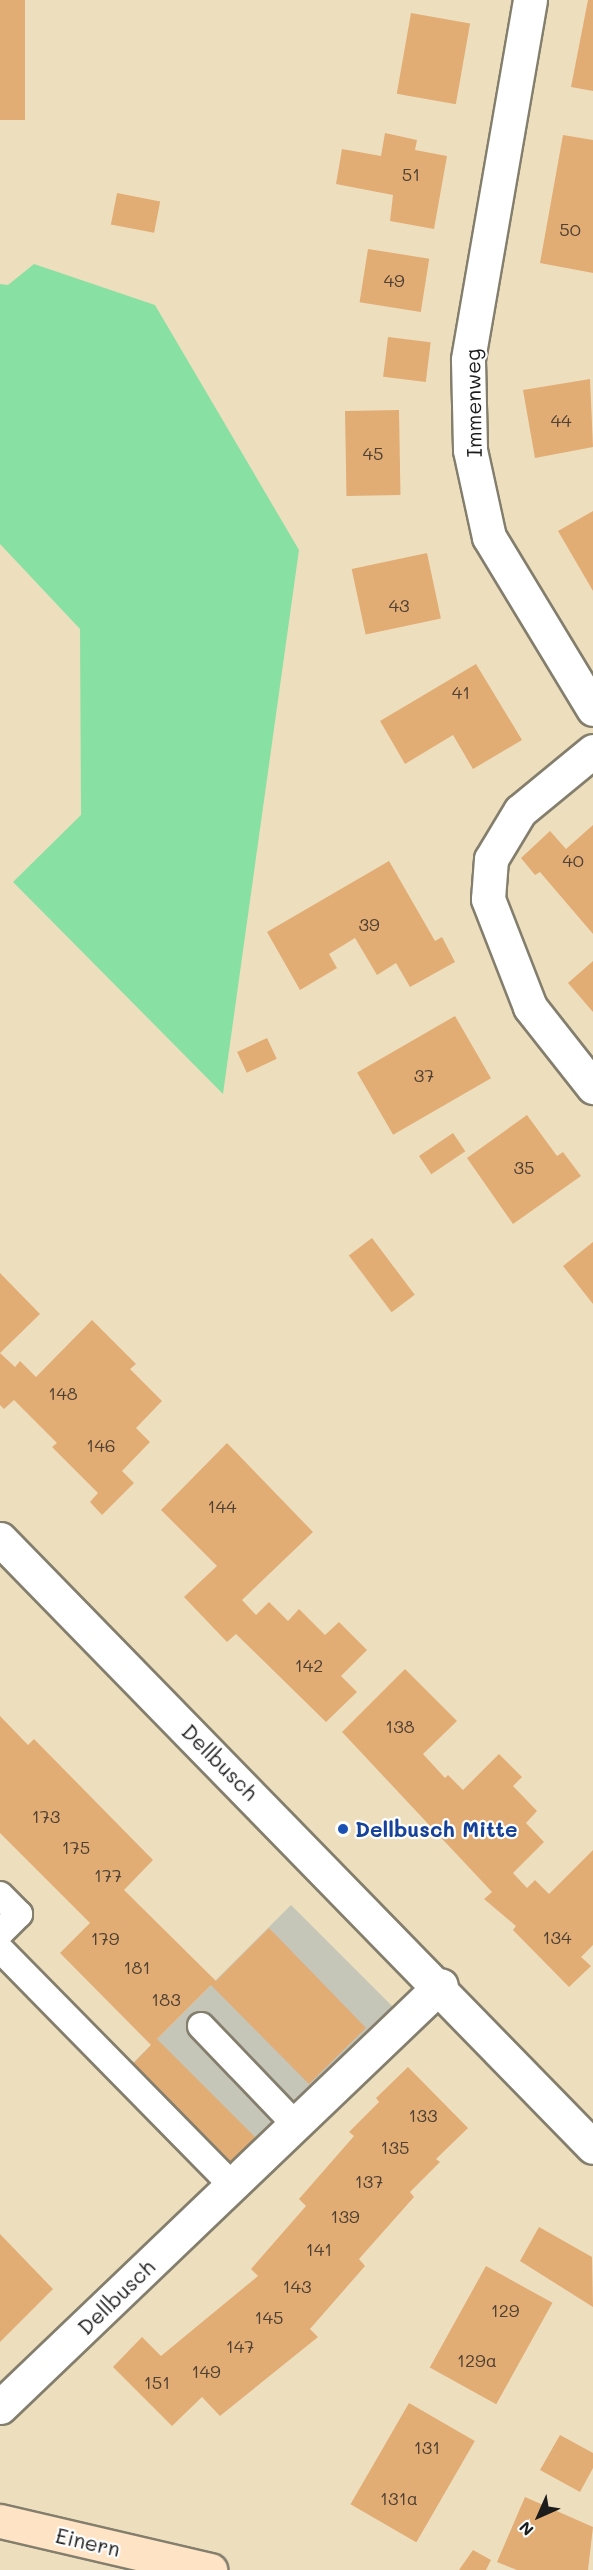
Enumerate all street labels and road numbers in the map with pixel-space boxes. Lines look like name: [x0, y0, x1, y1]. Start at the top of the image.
street label: Immenweg: [459, 348, 487, 458]
street label: Dellbusch: [177, 1719, 263, 1805]
street label: Dellbusch: [72, 2254, 160, 2340]
street label: Einern: [53, 2522, 123, 2562]

